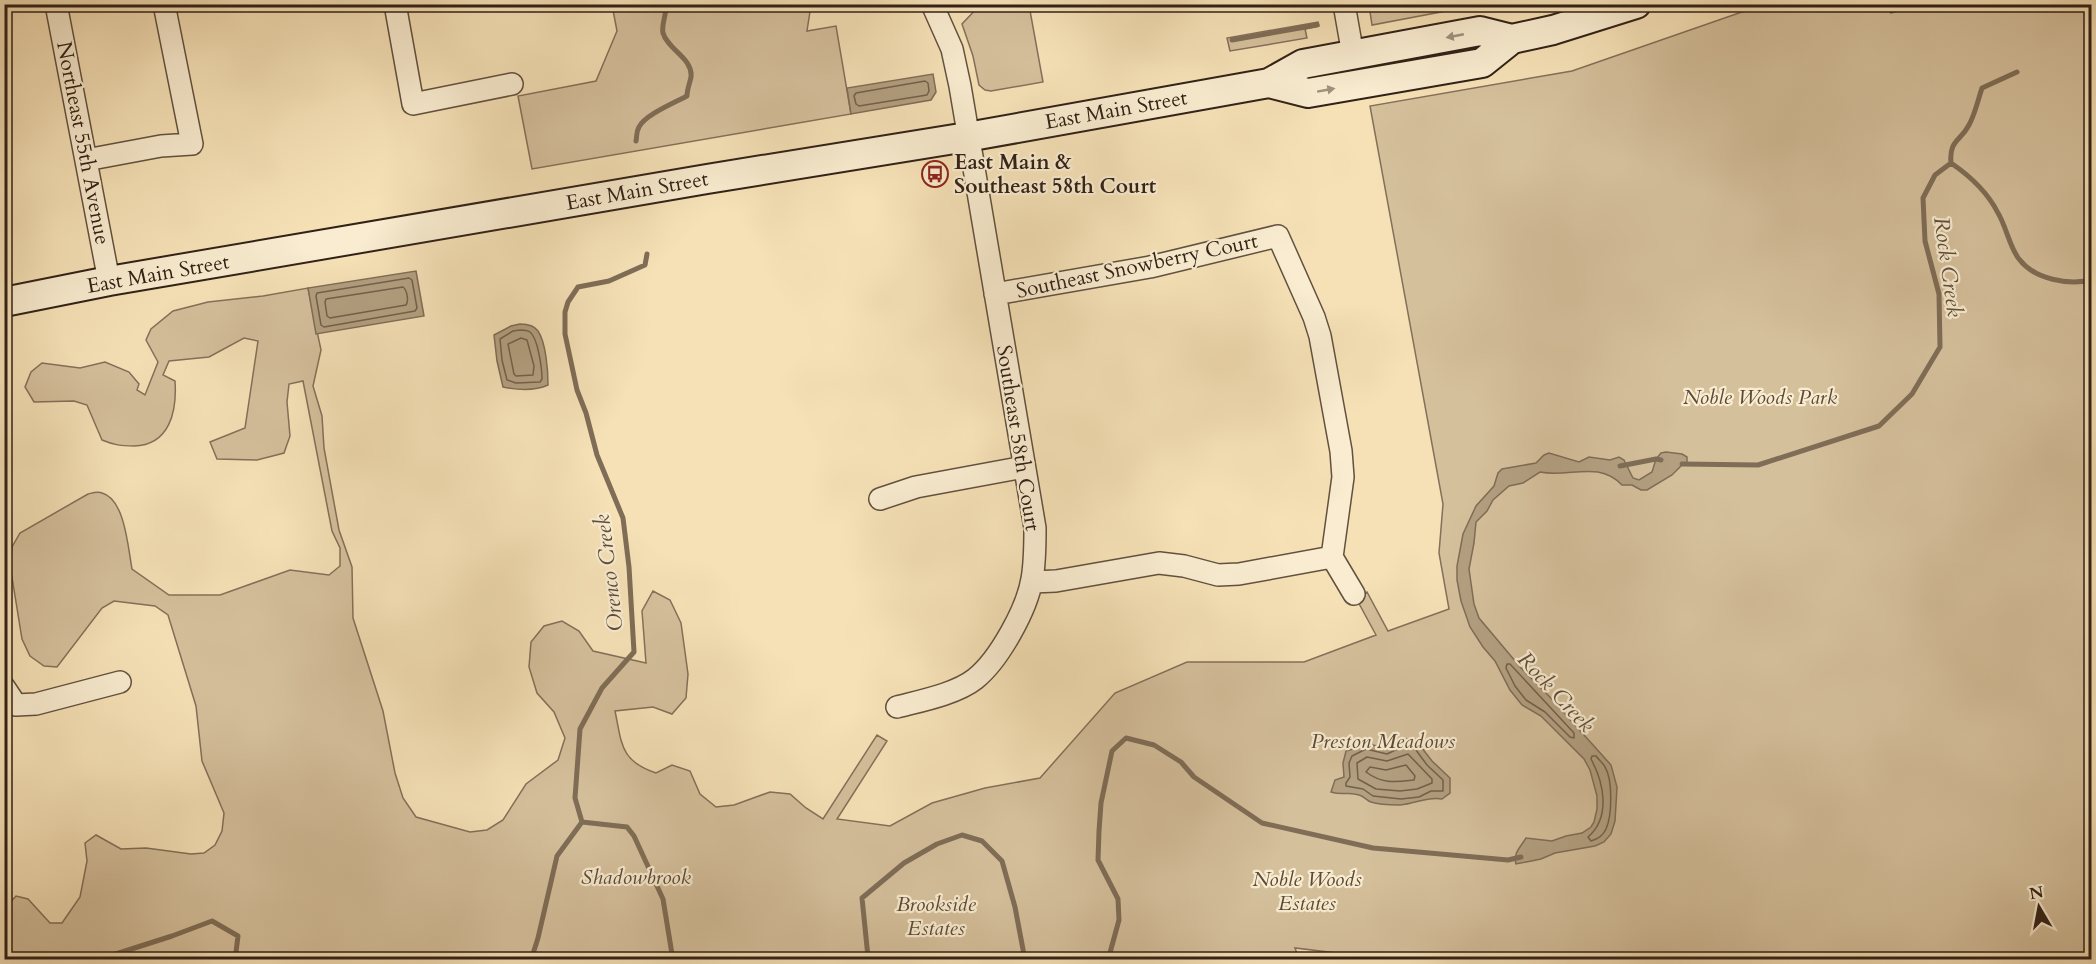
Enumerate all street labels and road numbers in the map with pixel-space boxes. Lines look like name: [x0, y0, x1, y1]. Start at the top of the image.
street label: Northeast 55th Avenue: [49, 39, 117, 247]
street label: East Main Street: [1042, 83, 1190, 137]
street label: East Main Street: [563, 164, 711, 218]
street label: Southeast Snowberry Court: [1014, 226, 1261, 306]
street label: East Main Street: [84, 247, 232, 301]
street label: Southeast 58th Court: [989, 343, 1047, 533]

